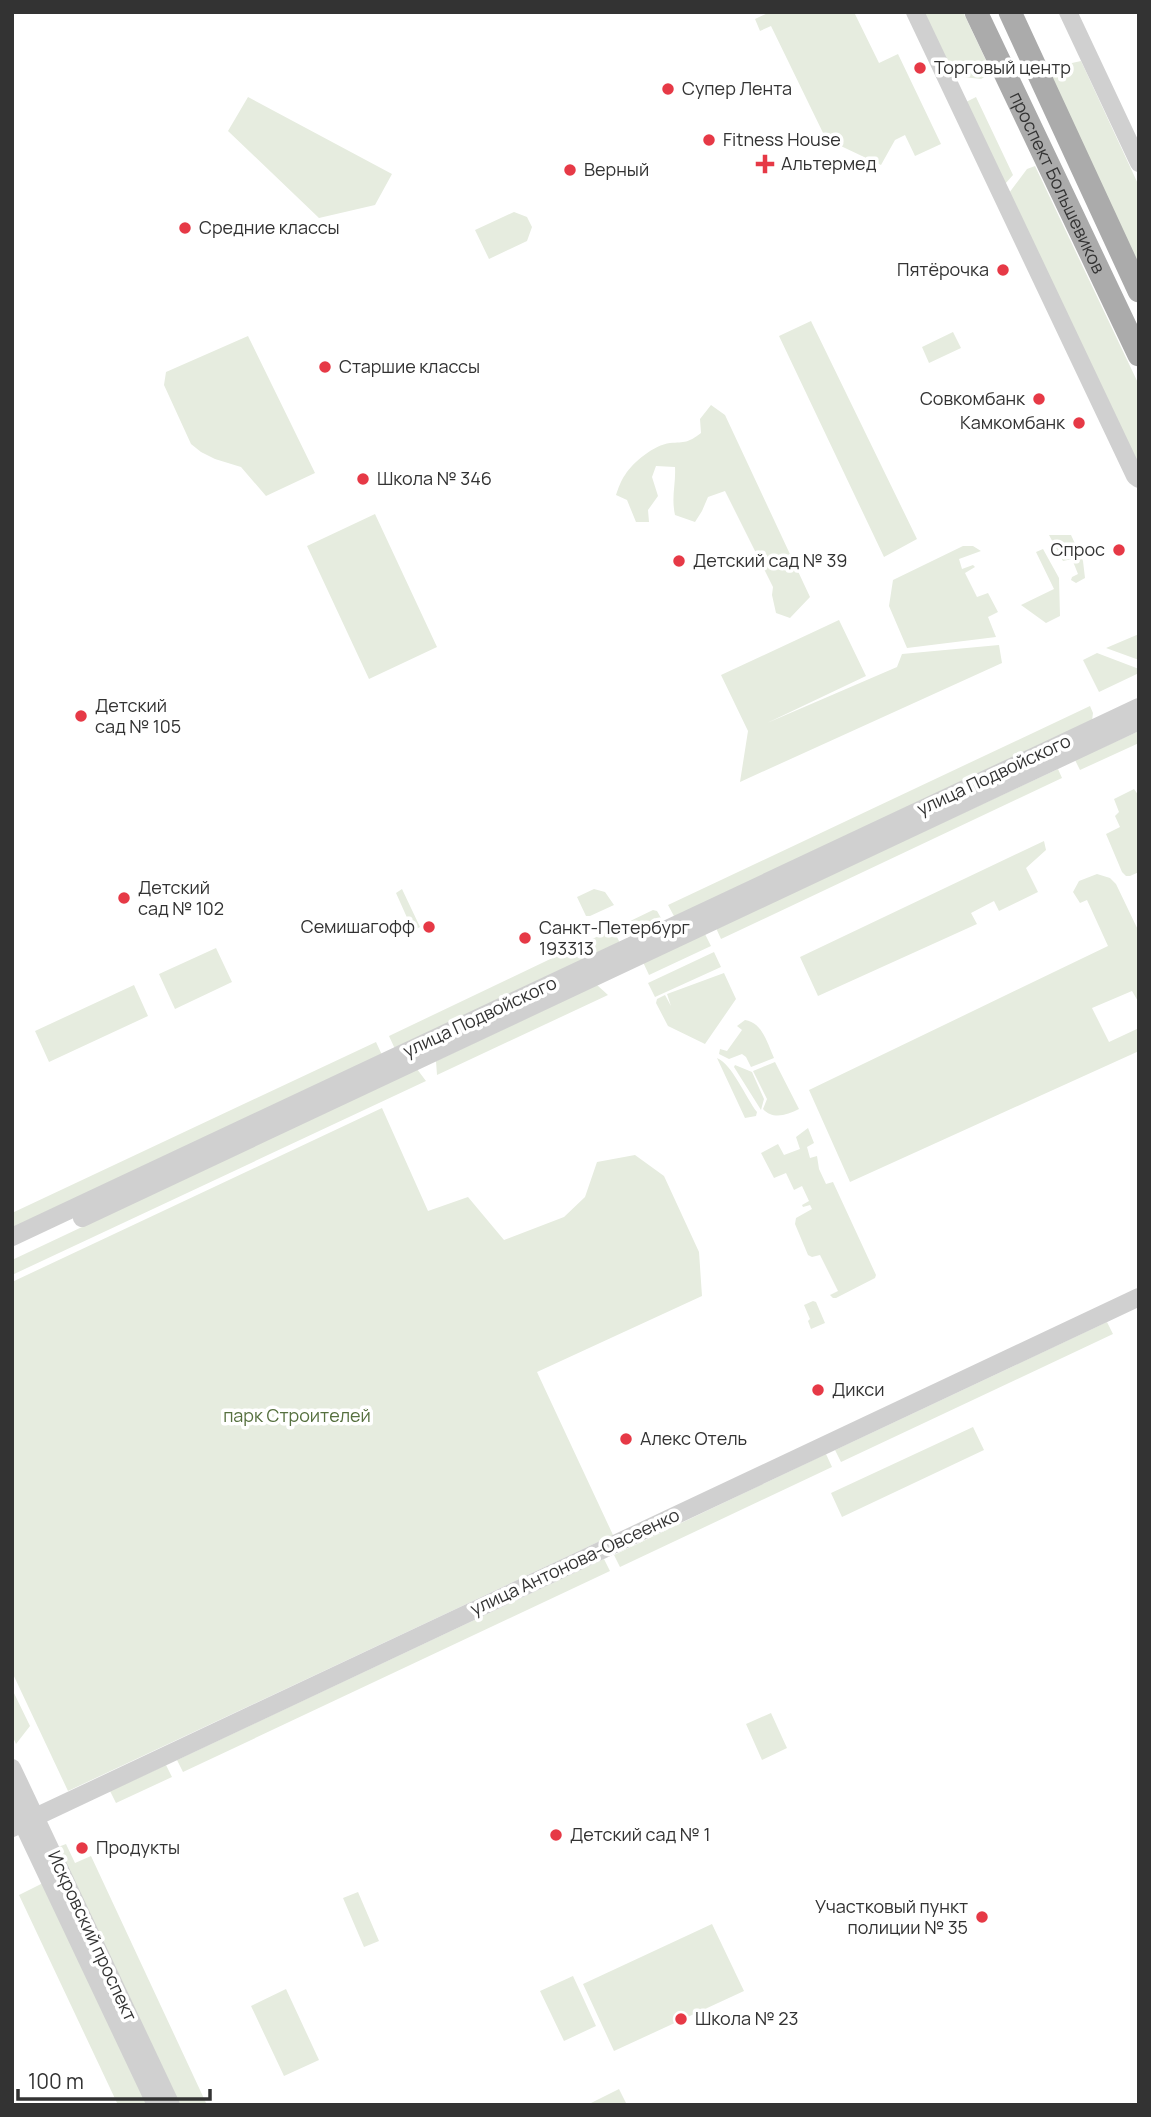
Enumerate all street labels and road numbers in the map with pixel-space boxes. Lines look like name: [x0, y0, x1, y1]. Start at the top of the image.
street label: проспект Большевиков: [1005, 88, 1112, 277]
street label: улица Подвойского: [913, 728, 1074, 820]
street label: улица Подвойского: [399, 970, 560, 1062]
street label: улица Антонова-Овсеенко: [466, 1502, 683, 1620]
street label: Искровский проспект: [43, 1846, 143, 2025]

